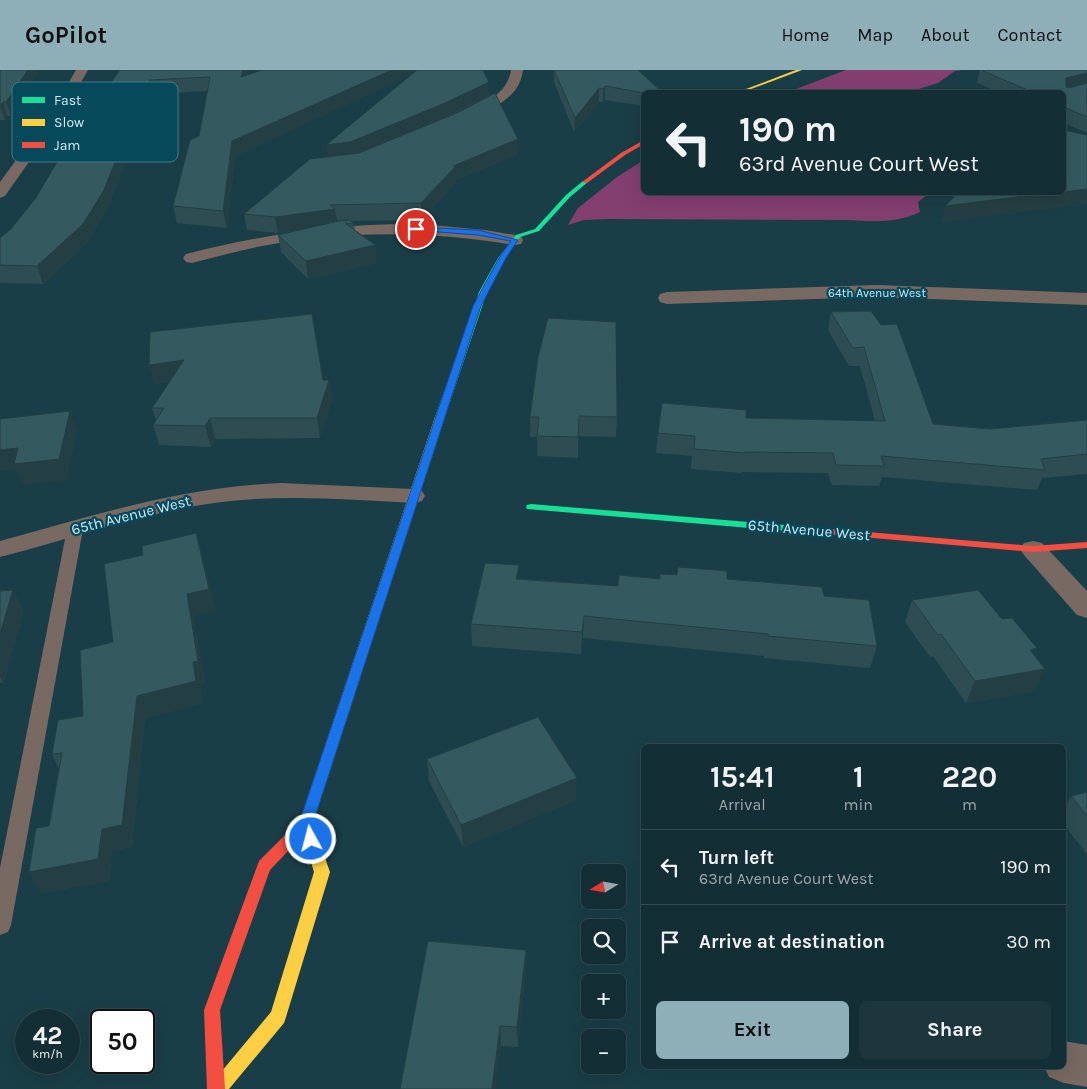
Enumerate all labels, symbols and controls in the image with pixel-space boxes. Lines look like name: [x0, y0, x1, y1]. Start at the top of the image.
text: GoPilot: [25, 21, 107, 49]
text: Home: [781, 24, 829, 46]
text: Map: [857, 24, 893, 46]
text: About: [921, 24, 970, 46]
text: Contact: [998, 24, 1062, 46]
legend: [12, 82, 178, 162]
text: Fast: [54, 92, 81, 109]
text: 190 m: [739, 109, 837, 150]
icon: left: [656, 110, 721, 175]
text: Slow: [54, 114, 84, 131]
text: Jam: [54, 137, 80, 154]
text: 63rd Avenue Court West: [739, 151, 979, 177]
pin: [395, 208, 437, 250]
icon: arrive: [402, 215, 430, 243]
street label: 64th Avenue West: [828, 286, 926, 300]
street label: 65th Avenue West: [69, 491, 193, 539]
street label: 65th Avenue West: [747, 516, 871, 544]
text: 15:41: [710, 759, 775, 795]
text: 1: [853, 759, 864, 795]
text: 220: [942, 759, 997, 795]
text: Arrival: [719, 795, 766, 814]
text: min: [844, 795, 873, 814]
text: m: [962, 795, 977, 814]
position arrow: [284, 812, 336, 864]
text: Turn left: [699, 847, 774, 869]
icon: left: [656, 853, 684, 881]
text: 190 m: [1000, 856, 1051, 878]
north arrow: [581, 864, 626, 909]
map controls: [581, 864, 626, 1074]
text: 63rd Avenue Court West: [699, 869, 873, 888]
button: search: [581, 919, 626, 964]
icon: arrive: [656, 928, 684, 956]
text: Arrive at destination: [699, 931, 885, 953]
text: 30 m: [1006, 931, 1051, 953]
button: +: [581, 974, 626, 1019]
button: Exit: [656, 1001, 849, 1059]
button: Share: [859, 1001, 1051, 1059]
speed limit sign: 50: [90, 1009, 155, 1074]
text: 42: [32, 1021, 63, 1050]
button: −: [581, 1029, 626, 1074]
text: km/h: [32, 1047, 63, 1061]

